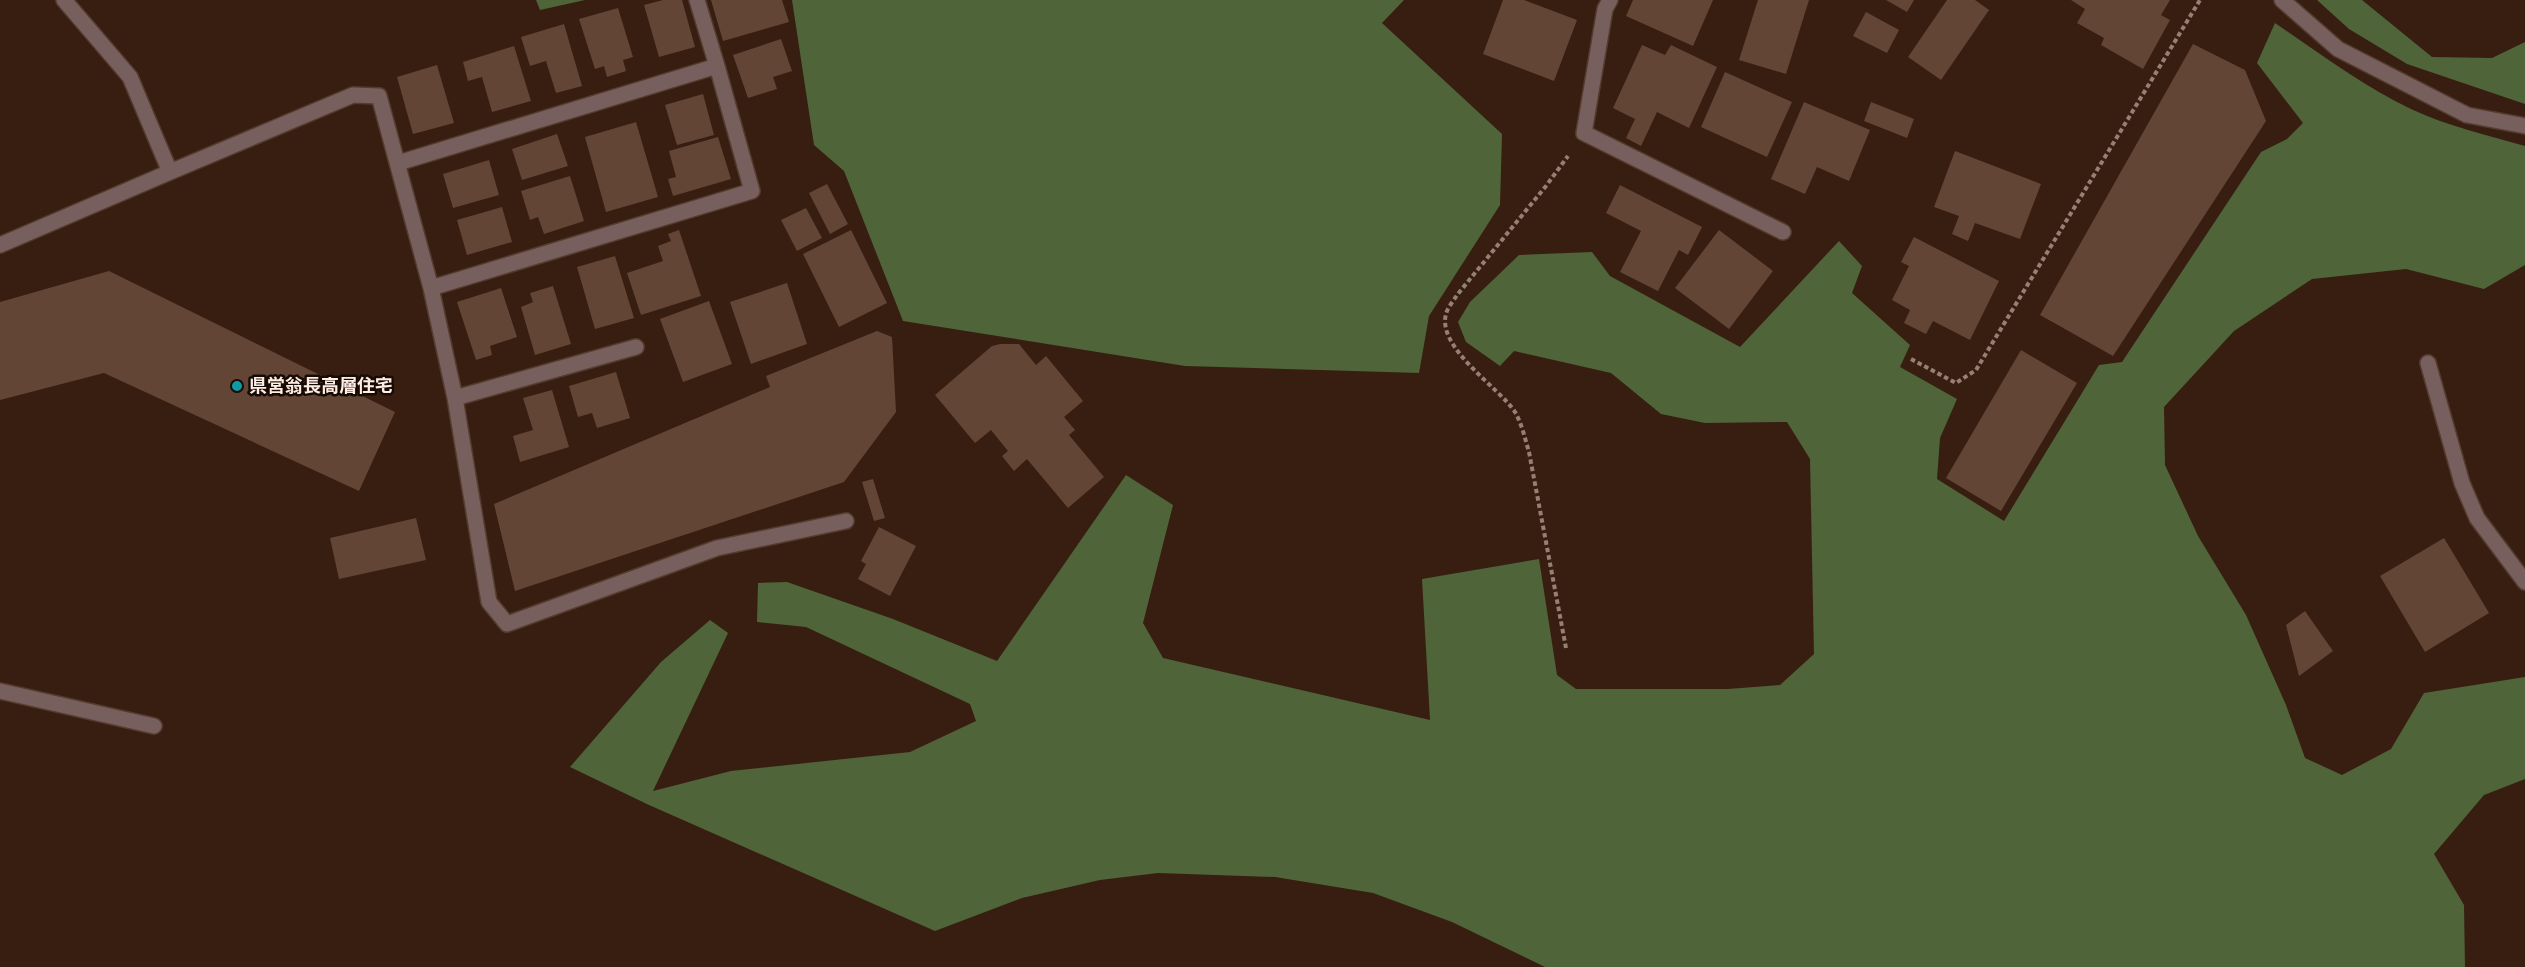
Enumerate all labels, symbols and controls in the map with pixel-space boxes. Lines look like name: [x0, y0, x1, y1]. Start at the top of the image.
place label: 県営翁長高層住宅: [249, 375, 393, 397]
marker: 県営翁長高層住宅: [230, 379, 244, 393]

